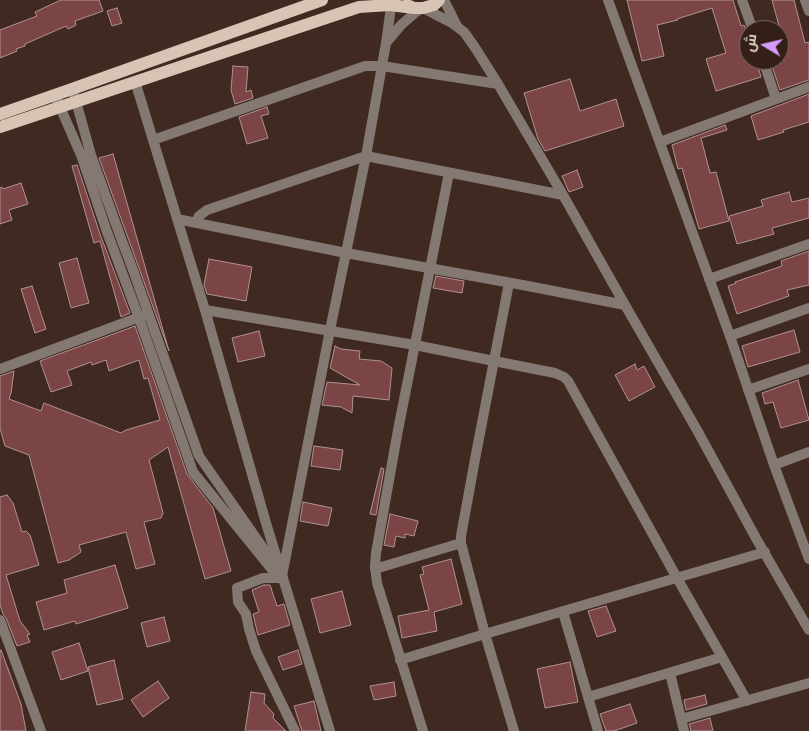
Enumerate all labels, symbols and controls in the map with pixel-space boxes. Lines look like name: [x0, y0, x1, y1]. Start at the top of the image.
north arrow: [739, 20, 789, 70]
text: ش: [740, 33, 759, 53]

